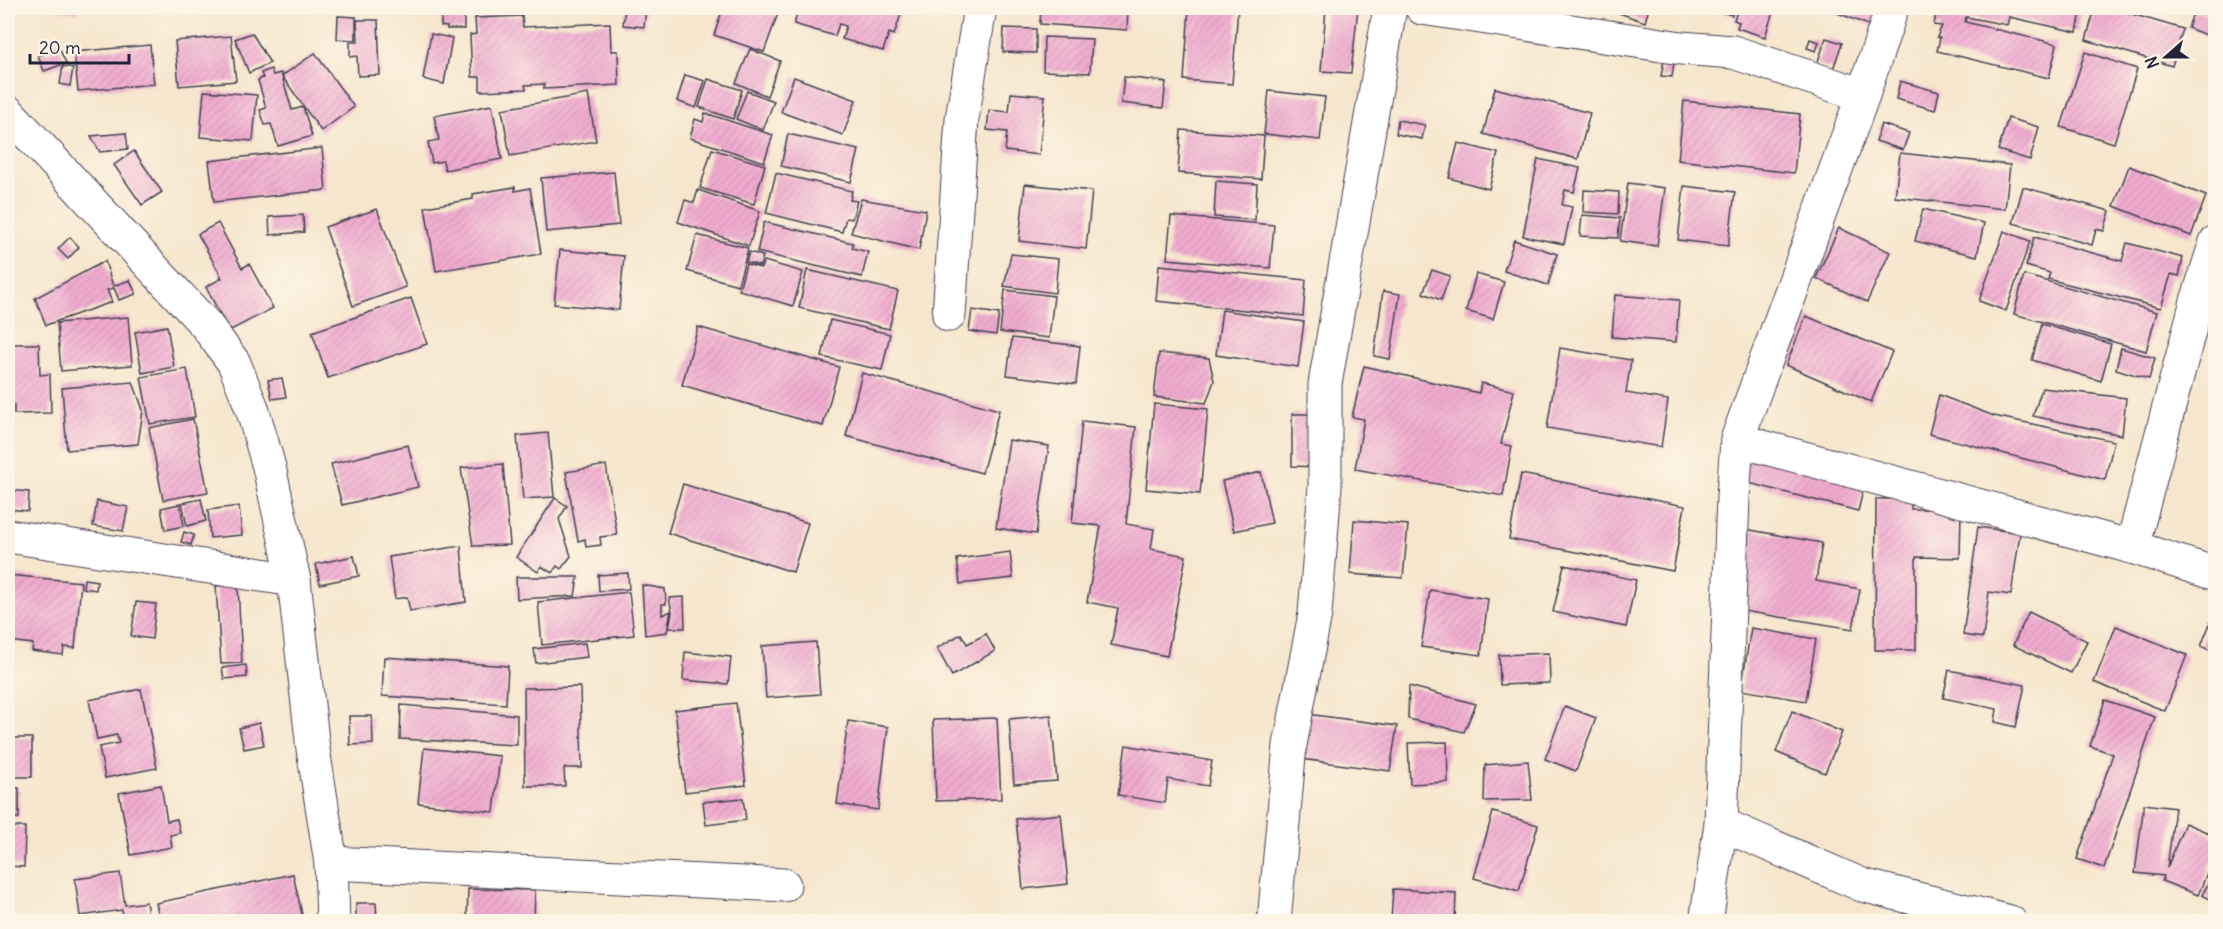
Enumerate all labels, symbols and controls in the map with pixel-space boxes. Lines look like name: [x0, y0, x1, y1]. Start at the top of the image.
scale bar: [30, 27, 129, 65]
north arrow: [2136, 27, 2196, 87]
text: 20 m: [39, 36, 81, 59]
text: N: [2141, 54, 2163, 71]

